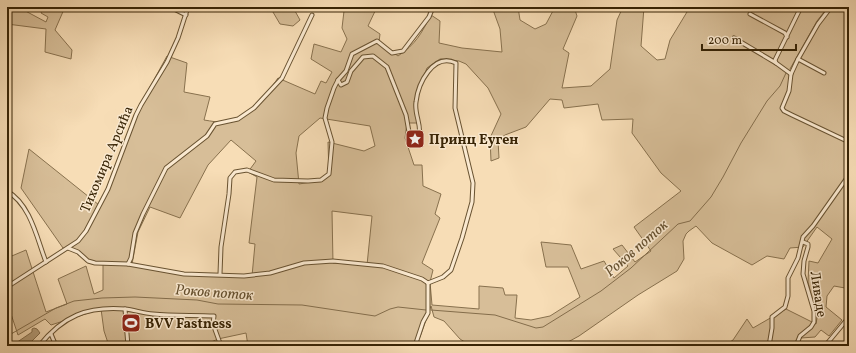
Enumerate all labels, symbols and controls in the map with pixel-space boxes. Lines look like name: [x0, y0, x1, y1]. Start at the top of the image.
scale bar: [702, 26, 796, 52]
text: 200 m: [708, 33, 742, 49]
street label: Тихомира Арсића: [76, 103, 138, 216]
place icon: Принц Еуген: [404, 128, 426, 150]
place label: Принц Еуген: [429, 131, 518, 150]
water label: Роков поток: [601, 215, 674, 283]
street label: Ливаде: [804, 270, 831, 319]
water label: Роков поток: [174, 280, 254, 307]
sports icon: BVV Fastness: [120, 312, 142, 334]
place label: BVV Fastness: [145, 315, 232, 334]

